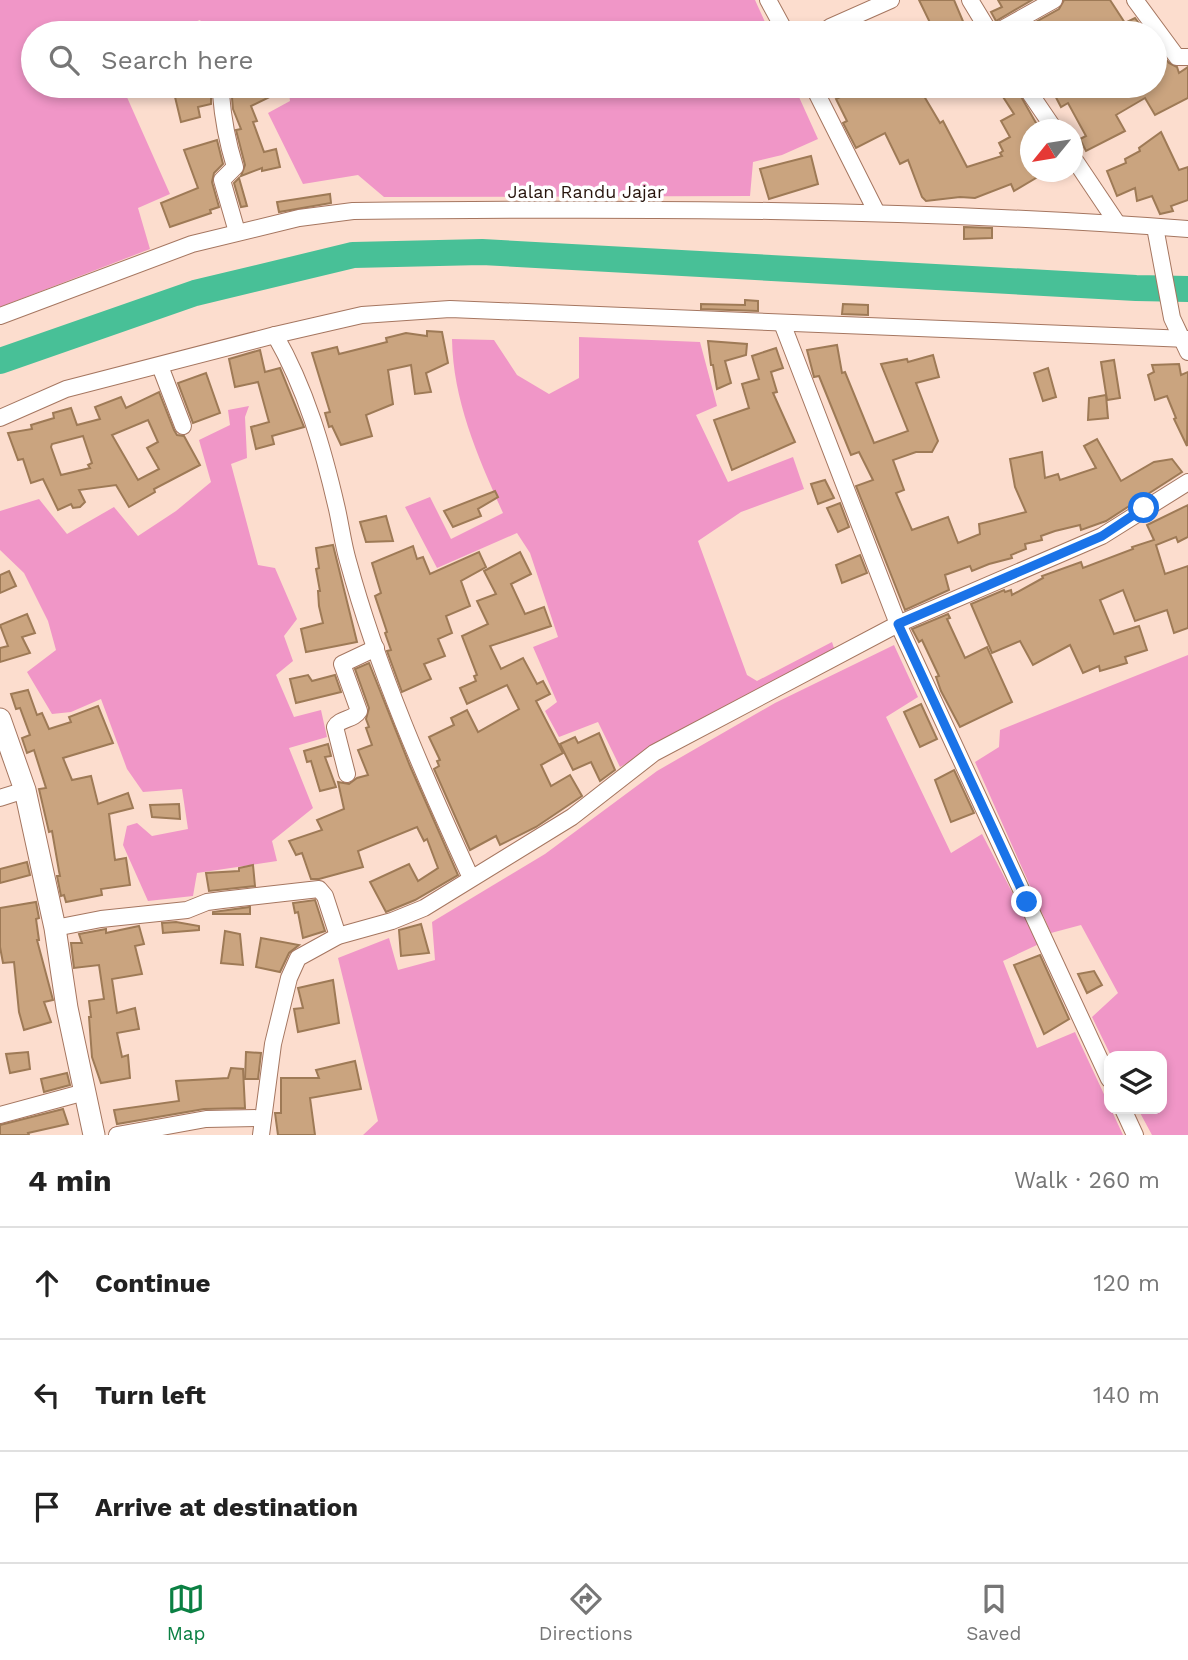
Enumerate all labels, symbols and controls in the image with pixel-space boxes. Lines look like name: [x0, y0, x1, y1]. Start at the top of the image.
search box: [21, 21, 1167, 98]
icon: search: [45, 41, 83, 79]
text: Search here: [101, 45, 253, 75]
north arrow: [1020, 119, 1083, 182]
street label: Jalan Randu Jajar: [508, 181, 664, 202]
route start: [1128, 492, 1159, 523]
route end: [1011, 886, 1042, 917]
map controls: [1104, 1051, 1167, 1114]
button: layers: [1104, 1051, 1167, 1114]
text: 4 min: [28, 1163, 112, 1198]
text: Walk · 260 m: [1014, 1167, 1160, 1194]
icon: ahead: [28, 1264, 66, 1302]
text: Continue: [95, 1268, 211, 1298]
text: 120 m: [1094, 1270, 1160, 1297]
icon: left: [28, 1376, 66, 1414]
text: Turn left: [95, 1380, 206, 1410]
text: 140 m: [1093, 1382, 1160, 1409]
icon: arrive: [28, 1488, 66, 1526]
text: Arrive at destination: [95, 1492, 358, 1522]
tab: Map: [167, 1580, 205, 1645]
tab: Directions: [539, 1580, 633, 1645]
tab: Saved: [966, 1580, 1021, 1645]

